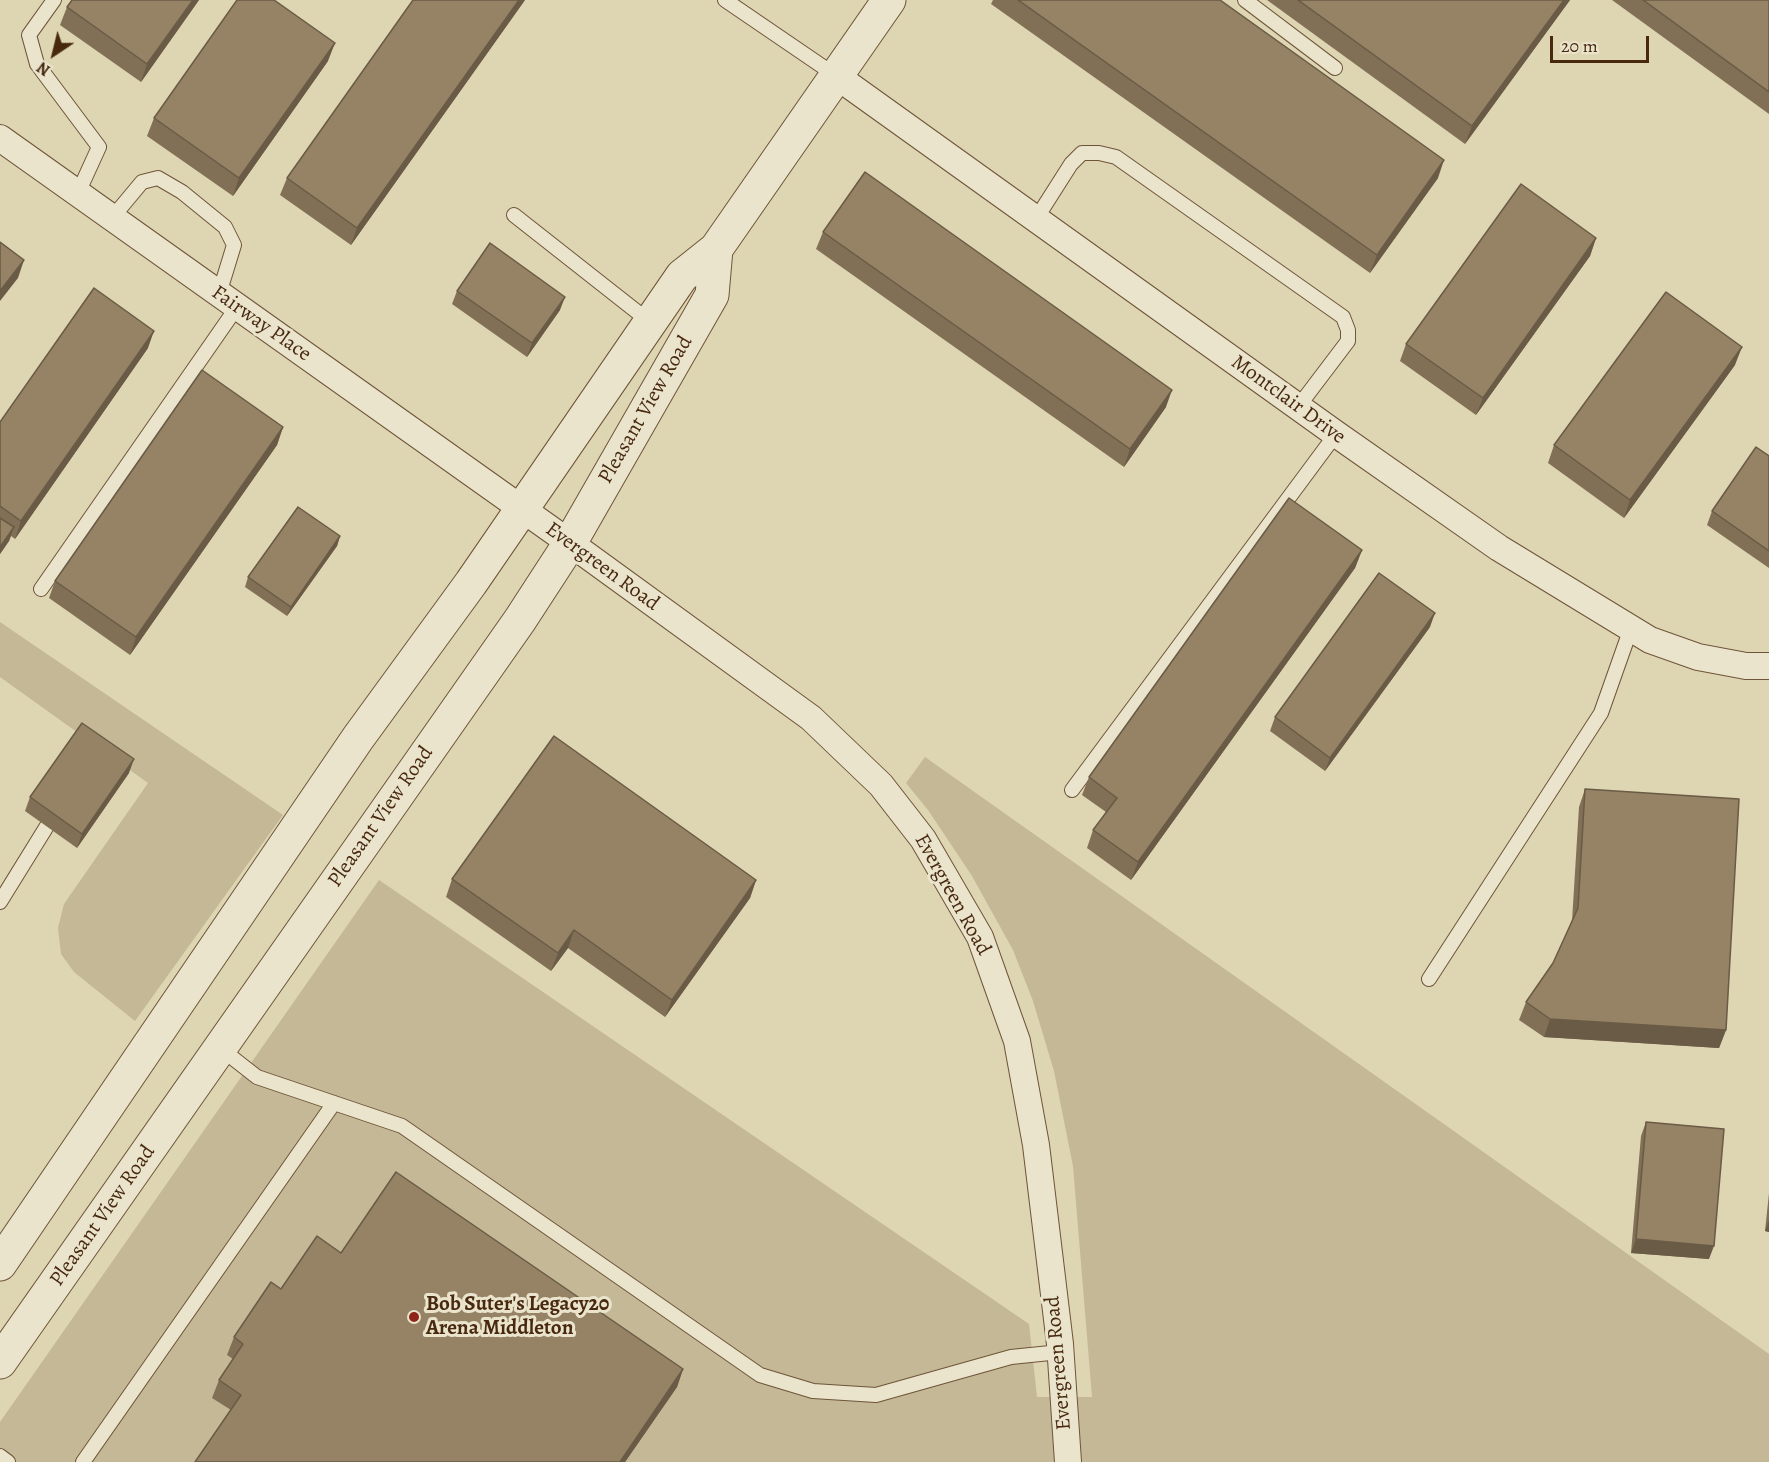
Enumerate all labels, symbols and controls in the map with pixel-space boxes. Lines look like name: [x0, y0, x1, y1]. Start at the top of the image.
north arrow: [24, 24, 84, 84]
scale bar: [1553, 24, 1652, 62]
text: 20 m: [1561, 34, 1598, 58]
text: N: [33, 56, 55, 81]
street label: Fairway Place: [206, 280, 316, 368]
street label: Pleasant View Road: [593, 332, 699, 488]
street label: Montclair Drive: [1226, 350, 1350, 450]
street label: Evergreen Road: [540, 517, 664, 617]
street label: Pleasant View Road: [323, 741, 439, 893]
street label: Evergreen Road: [908, 830, 996, 960]
street label: Pleasant View Road: [45, 1140, 161, 1292]
place label: Bob Suter's Legacy20 Arena Middleton: [426, 1292, 609, 1342]
street label: Evergreen Road: [1041, 1295, 1077, 1431]
marker: Bob Suter's Legacy20 Arena Middleton: [407, 1310, 421, 1324]

